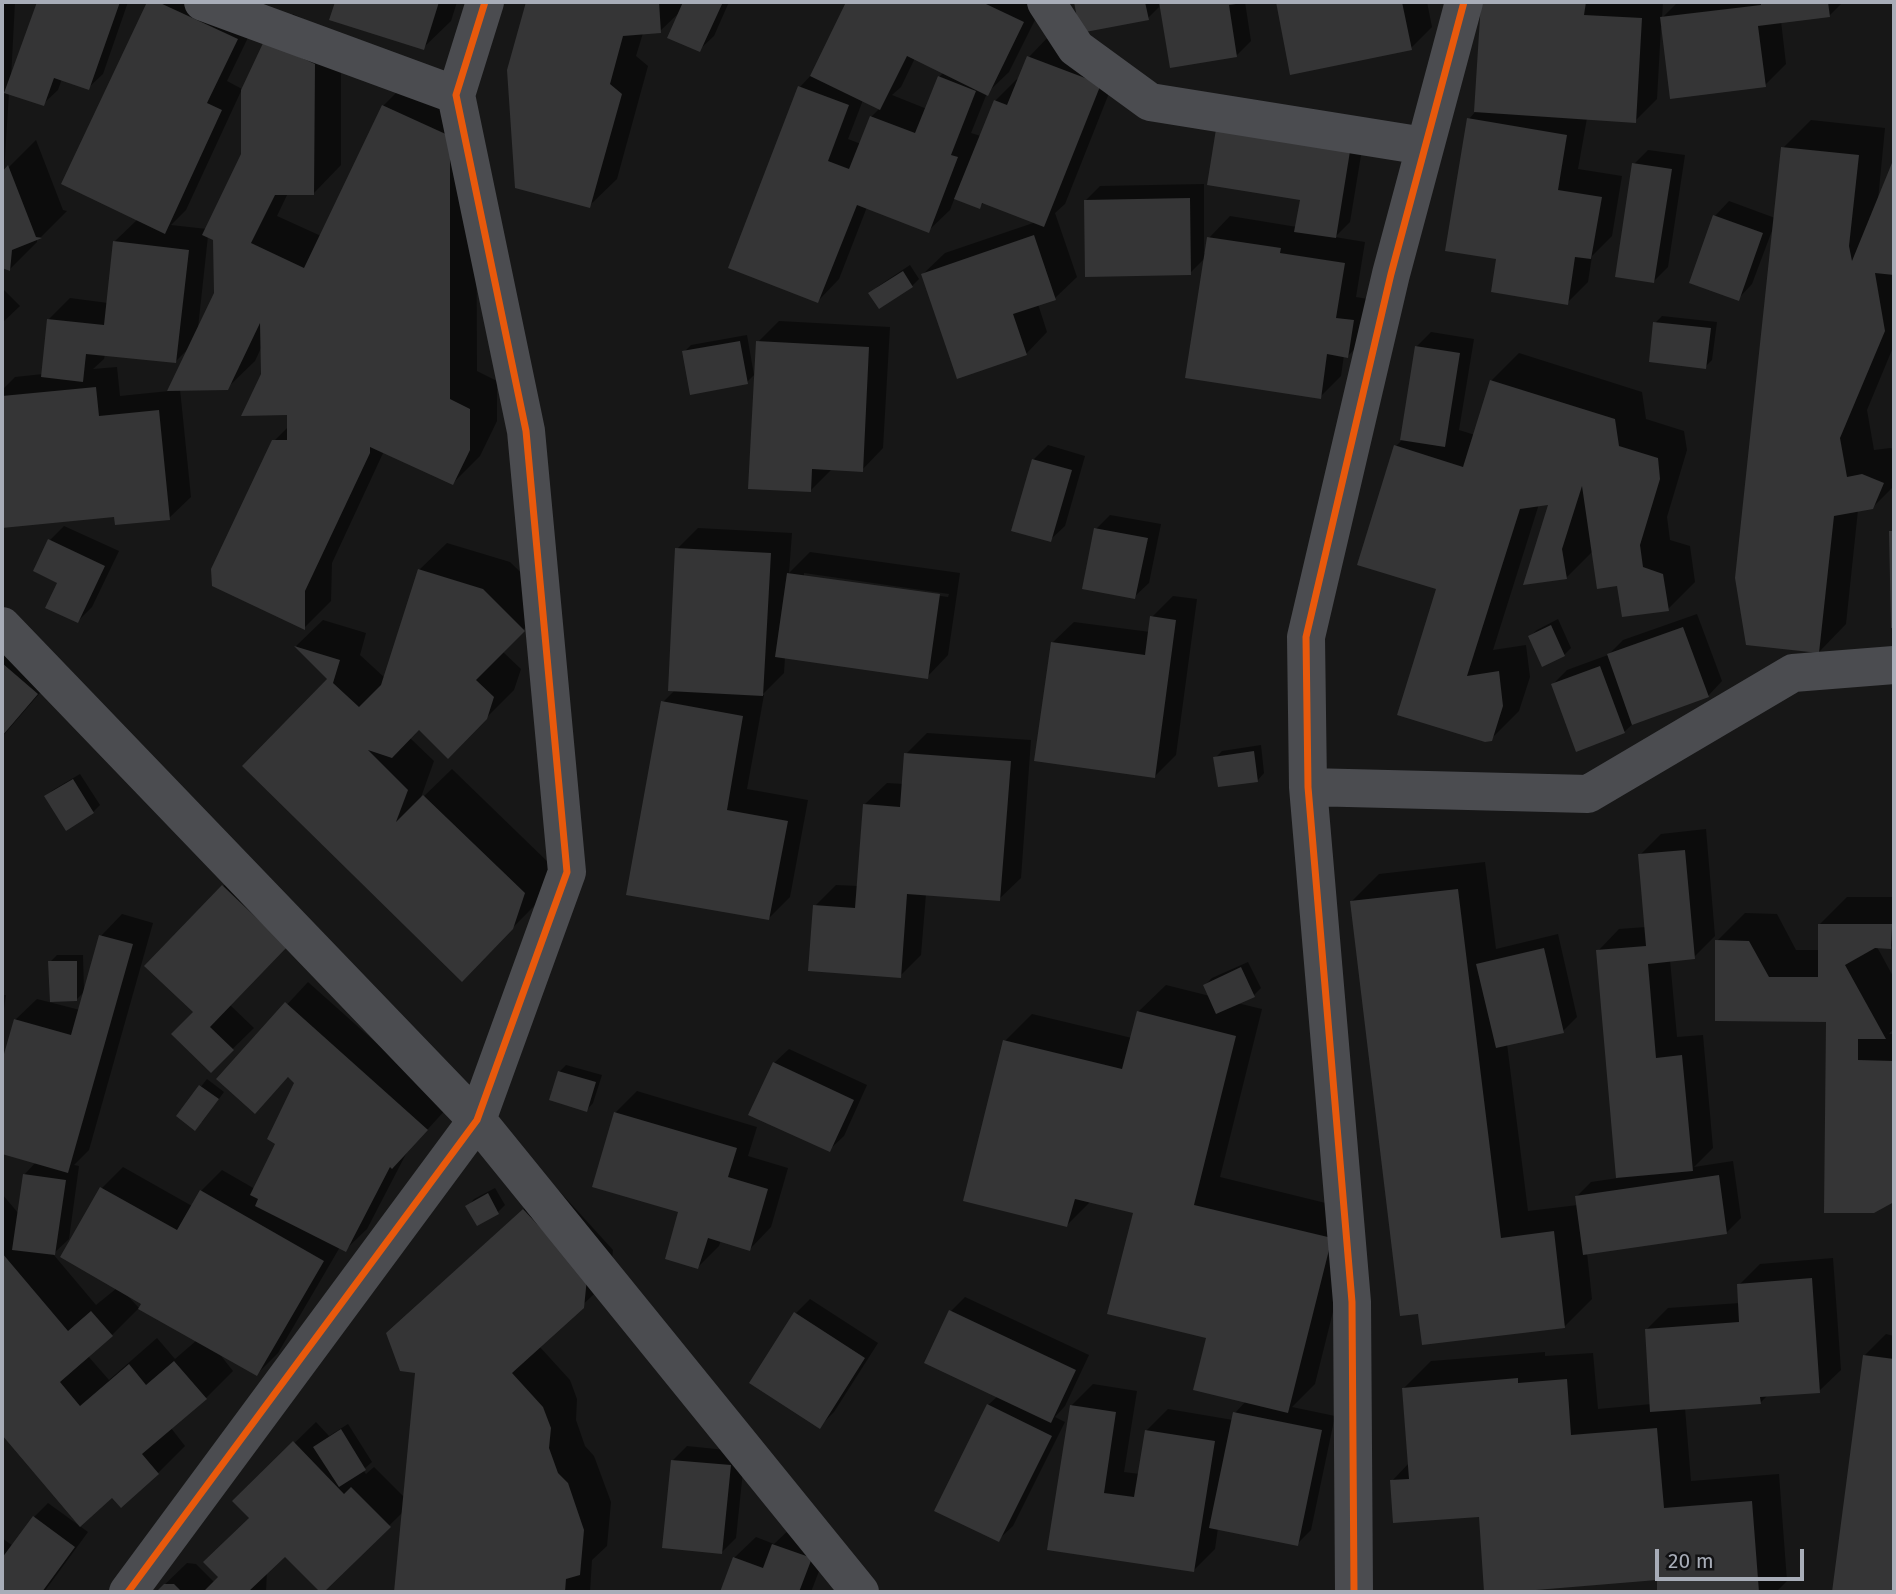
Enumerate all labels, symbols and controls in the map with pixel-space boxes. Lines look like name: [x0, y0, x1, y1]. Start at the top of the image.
scale bar: [1658, 1534, 1807, 1578]
text: 20 m: [1668, 1548, 1714, 1574]

